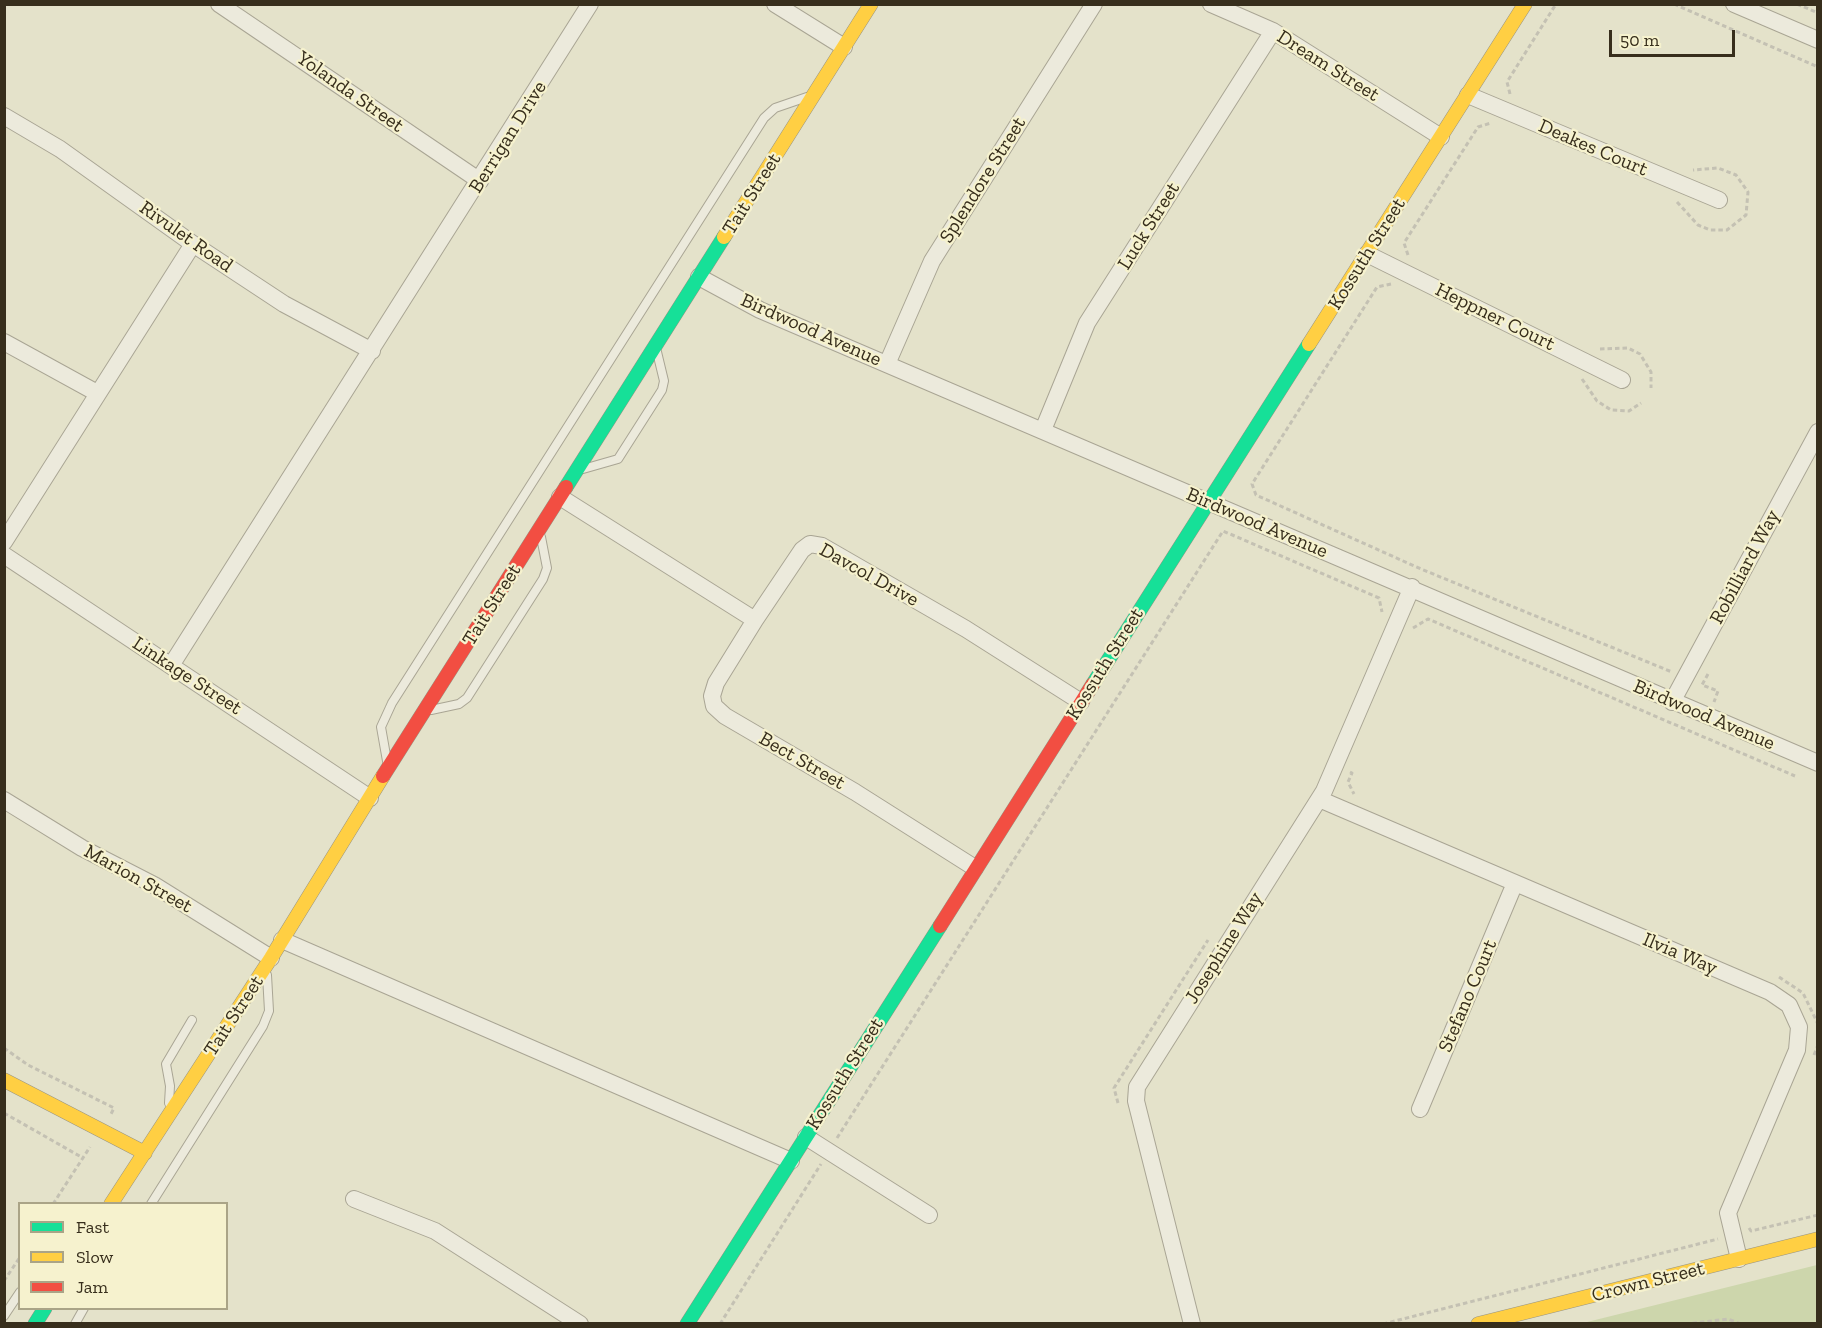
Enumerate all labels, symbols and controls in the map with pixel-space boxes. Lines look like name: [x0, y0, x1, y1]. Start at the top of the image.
scale bar: [1612, 18, 1738, 56]
street label: Dream Street: [1272, 25, 1384, 107]
text: 50 m: [1620, 29, 1659, 51]
street label: Yolanda Street: [292, 46, 408, 138]
street label: Berrigan Drive: [464, 77, 552, 197]
street label: Splendore Street: [935, 113, 1031, 247]
street label: Deakes Court: [1535, 114, 1651, 182]
street label: Tait Street: [718, 149, 786, 239]
street label: Luck Street: [1113, 178, 1185, 274]
street label: Kossuth Street: [1323, 194, 1411, 314]
street label: Rivulet Road: [135, 196, 237, 278]
street label: Heppner Court: [1431, 278, 1559, 356]
street label: Birdwood Avenue: [737, 288, 885, 372]
street label: Birdwood Avenue: [1183, 482, 1331, 564]
street label: Robilliard Way: [1705, 506, 1785, 628]
street label: Davcol Drive: [815, 538, 923, 612]
street label: Tait Street: [458, 560, 526, 650]
street label: Kossuth Street: [1061, 604, 1149, 724]
street label: Linkage Street: [128, 632, 246, 720]
street label: Birdwood Avenue: [1630, 674, 1778, 756]
street label: Bect Street: [755, 727, 849, 795]
street label: Marion Street: [80, 839, 196, 919]
street label: Josephine Way: [1180, 888, 1268, 1008]
street label: Ilvia Way: [1639, 928, 1721, 980]
street label: Stefano Court: [1434, 936, 1502, 1056]
street label: Tait Street: [199, 971, 269, 1061]
street label: Kossuth Street: [801, 1014, 889, 1134]
legend: [18, 1202, 228, 1310]
text: Fast: [76, 1216, 109, 1238]
text: Slow: [76, 1246, 113, 1268]
street label: Crown Street: [1589, 1256, 1707, 1308]
text: Jam: [76, 1276, 108, 1298]

